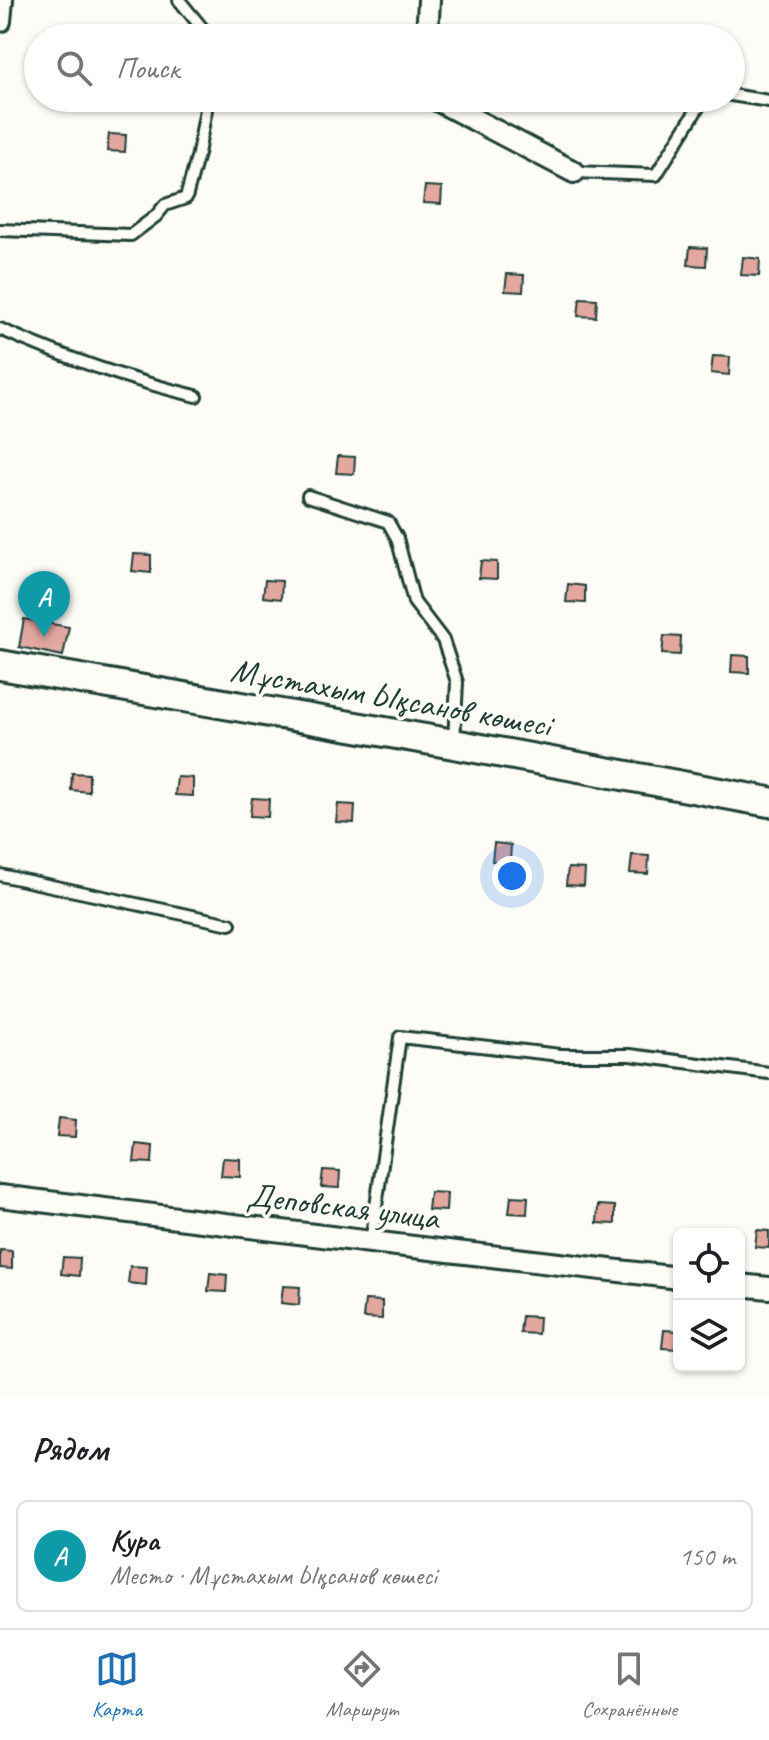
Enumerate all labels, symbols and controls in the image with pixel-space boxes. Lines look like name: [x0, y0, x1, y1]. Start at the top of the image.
search box: [24, 24, 745, 112]
icon: search: [52, 46, 96, 90]
text: Поиск: [116, 49, 179, 87]
pin: A: [18, 571, 70, 637]
street label: Мұстахым Ықсанов көшесі: [228, 648, 558, 747]
your location: [492, 856, 532, 896]
street label: Деповская улица: [245, 1173, 443, 1239]
map controls: [673, 1228, 745, 1372]
button: locate: [673, 1228, 745, 1300]
button: layers: [673, 1300, 745, 1372]
text: Рядом: [32, 1427, 108, 1470]
text: Кура: [110, 1521, 159, 1559]
text: A: [53, 1540, 67, 1573]
text: 150 m: [679, 1540, 735, 1573]
text: Место · Мұстахым Ықсанов көшесі: [110, 1559, 437, 1592]
tab: Карта: [92, 1647, 142, 1723]
tab: Маршрут: [326, 1647, 398, 1723]
tab: Сохранённые: [582, 1647, 677, 1723]

